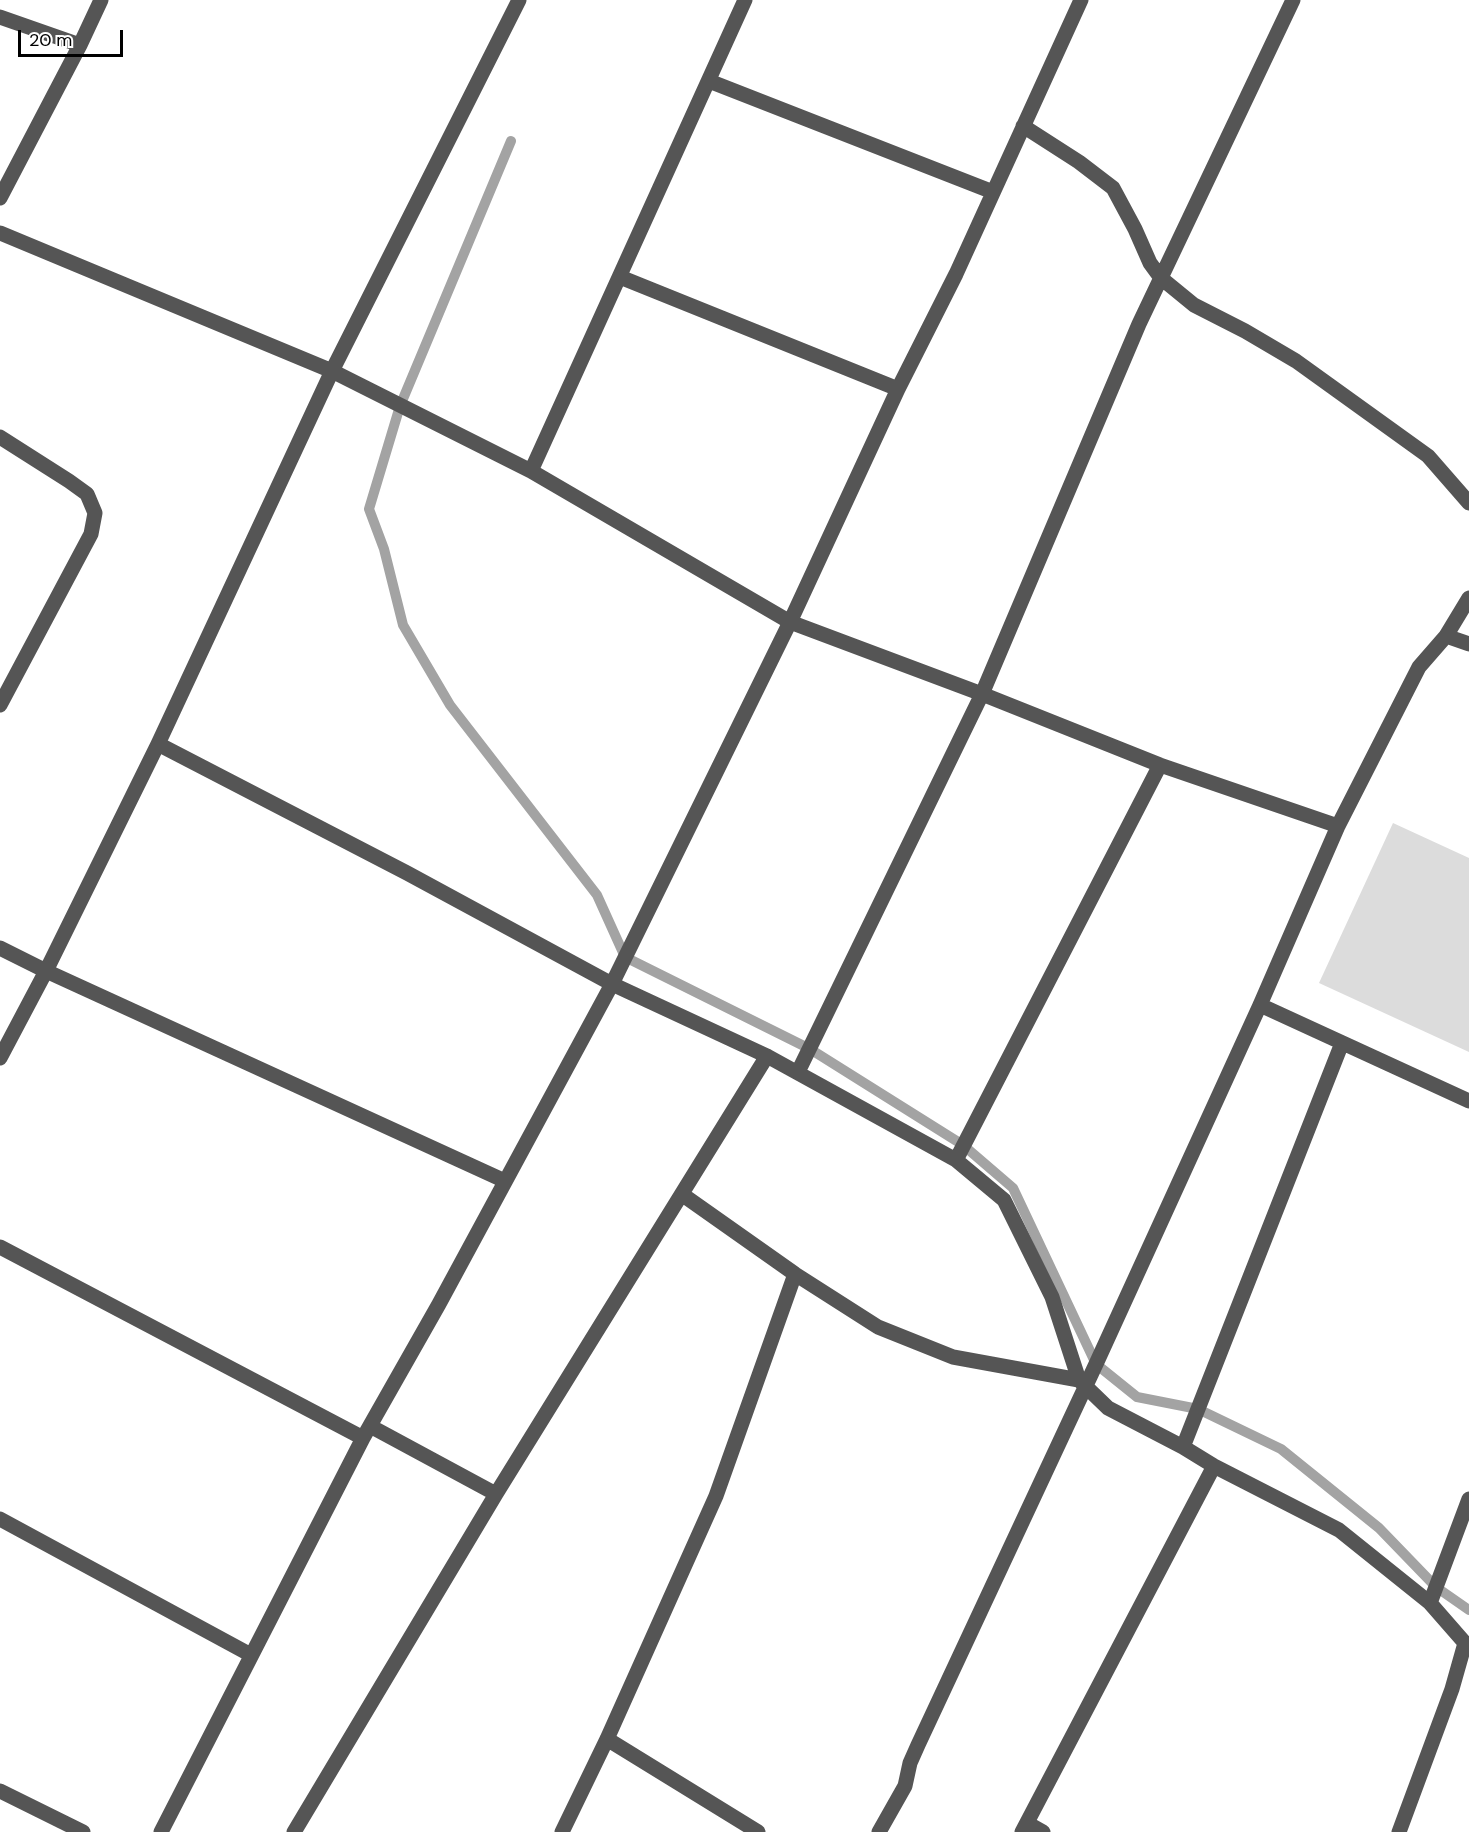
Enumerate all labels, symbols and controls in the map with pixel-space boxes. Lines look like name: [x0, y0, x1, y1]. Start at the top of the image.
scale bar: [21, 18, 126, 56]
text: 20 m: [29, 28, 72, 52]

